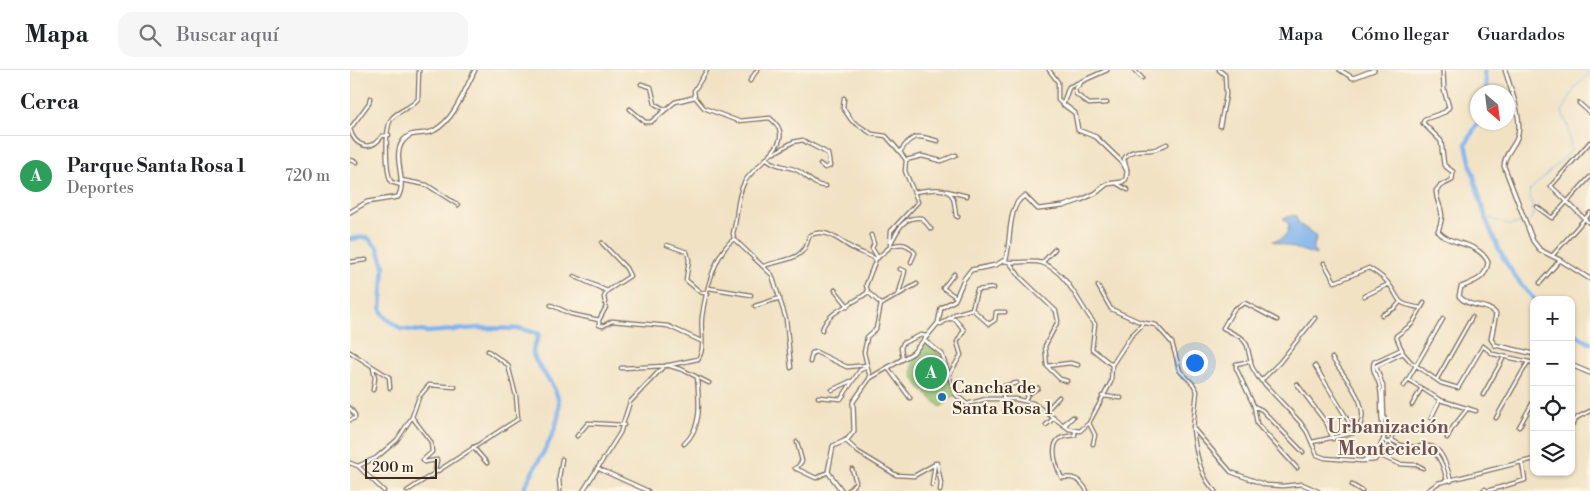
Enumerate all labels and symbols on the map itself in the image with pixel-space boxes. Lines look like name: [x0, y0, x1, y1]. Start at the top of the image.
north arrow: [1470, 85, 1515, 130]
your location: [1182, 350, 1208, 376]
pin: A: [915, 354, 947, 392]
place label: Cancha de Santa Rosa 1: [952, 376, 1053, 420]
marker: Cancha de Santa Rosa 1: [936, 391, 948, 403]
district label: Urbanización Montecielo: [1327, 415, 1449, 461]
scale bar: [365, 456, 438, 479]

